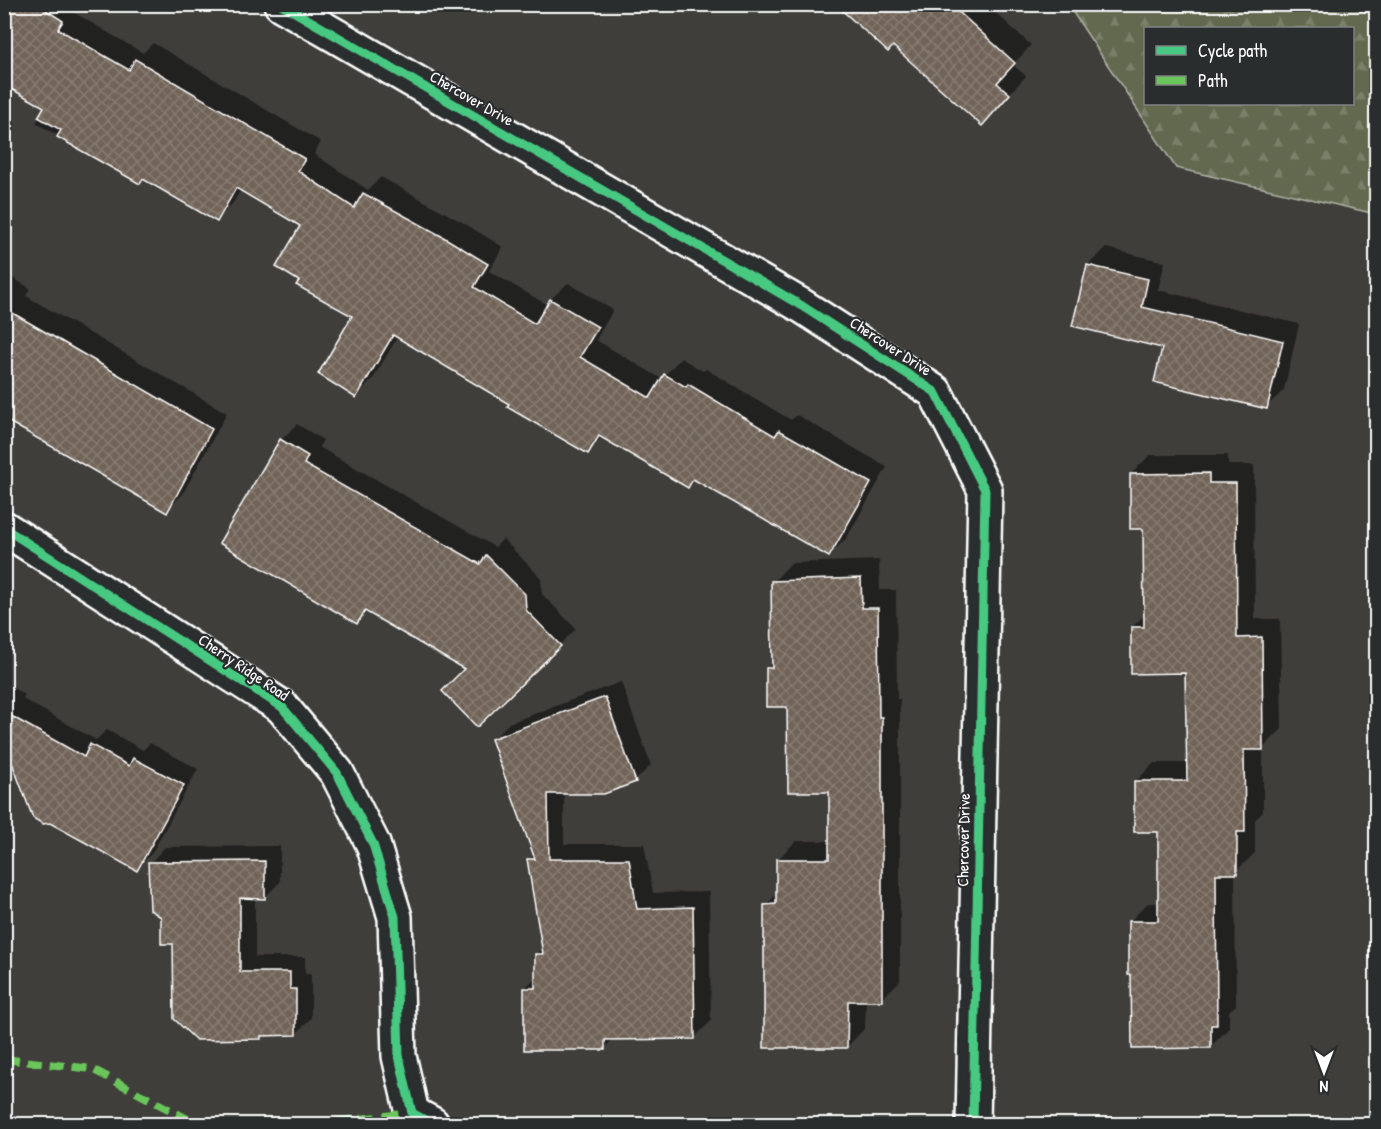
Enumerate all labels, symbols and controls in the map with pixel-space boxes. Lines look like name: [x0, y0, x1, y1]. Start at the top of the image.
legend: [1144, 27, 1354, 105]
text: Cycle path: [1198, 38, 1268, 63]
street label: Chercover Drive: [426, 65, 518, 131]
text: Path: [1198, 68, 1228, 93]
street label: Chercover Drive: [846, 311, 937, 381]
street label: Cherry Ridge Road: [194, 628, 294, 706]
street label: Chercover Drive: [951, 792, 975, 887]
north arrow: [1294, 1042, 1354, 1102]
text: N: [1319, 1076, 1328, 1098]

